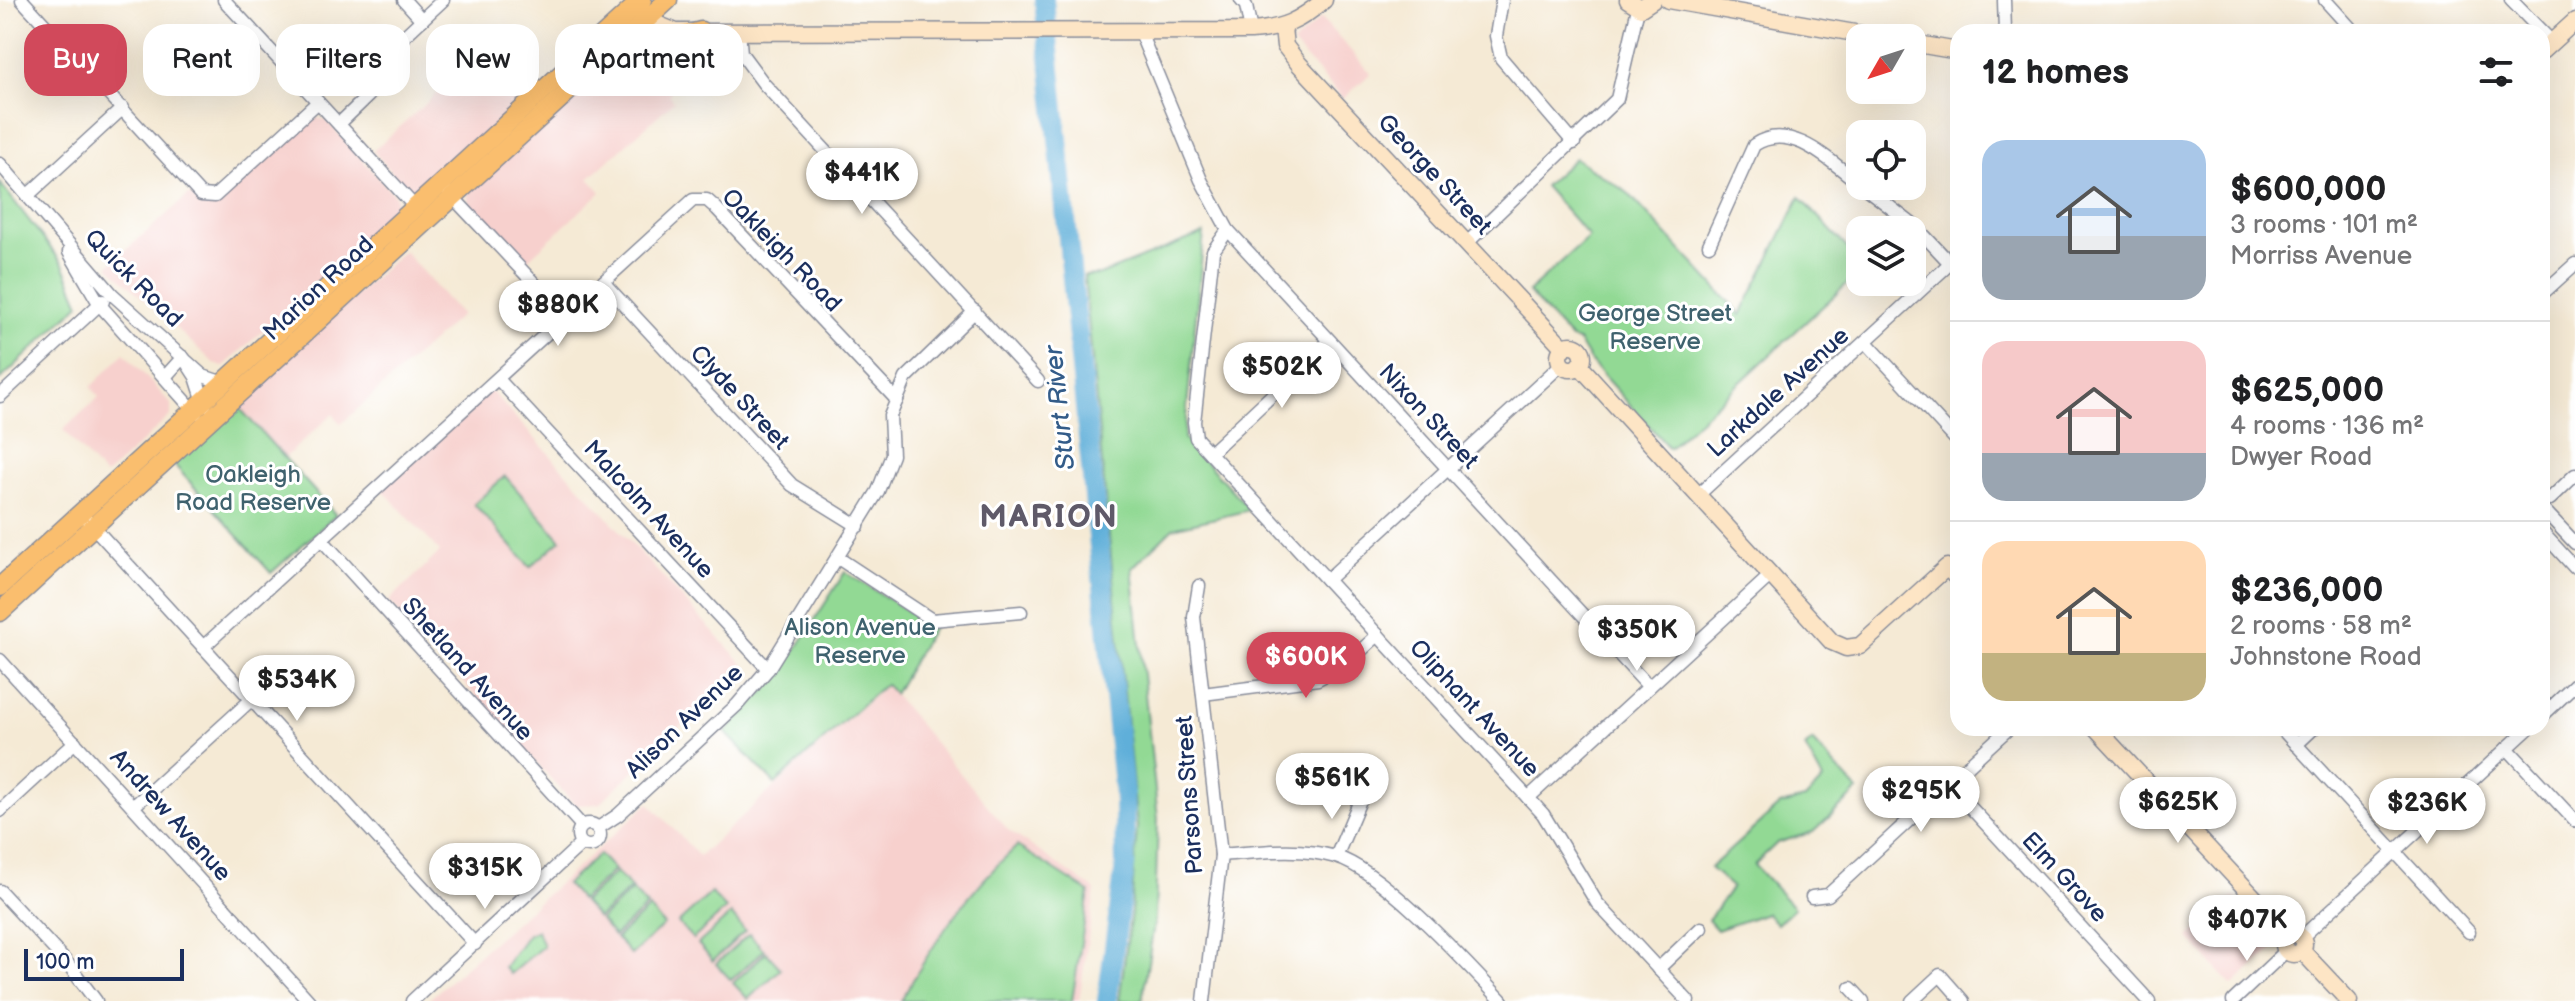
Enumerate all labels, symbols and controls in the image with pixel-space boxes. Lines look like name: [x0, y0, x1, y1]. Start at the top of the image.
chip: Buy: [24, 24, 127, 96]
chip: Rent: [143, 24, 260, 96]
chip: Filters: [276, 24, 410, 96]
chip: New: [426, 24, 539, 96]
chip: Apartment: [555, 24, 743, 96]
north arrow: [1846, 24, 1926, 104]
map controls: [1846, 24, 1926, 296]
icon: filters: [2474, 50, 2518, 94]
text: 12 homes: [1982, 52, 2129, 93]
street label: George Street: [1371, 108, 1498, 241]
button: locate: [1846, 120, 1926, 200]
pin: $441K: [806, 148, 918, 216]
text: $441K: [824, 158, 900, 189]
text: $600,000: [2230, 169, 2386, 210]
icon: home: [2046, 172, 2142, 268]
street label: Oakleigh Road: [716, 183, 848, 318]
text: 3 rooms · 101 m²: [2230, 210, 2418, 241]
button: layers: [1846, 216, 1926, 296]
street label: Quick Road: [79, 223, 189, 333]
street label: Marion Road: [257, 230, 380, 347]
text: Morriss Avenue: [2230, 241, 2412, 272]
pin: $880K: [502, 280, 614, 348]
text: $880K: [517, 290, 599, 321]
park label: George Street Reserve: [1578, 299, 1733, 356]
street label: Larkdale Avenue: [1702, 321, 1855, 464]
street label: Clyde Street: [684, 339, 796, 456]
pin: $502K: [1226, 342, 1338, 410]
water label: Sturt River: [1038, 343, 1082, 472]
text: $502K: [1241, 352, 1323, 383]
street label: Nixon Street: [1373, 358, 1485, 475]
text: $625,000: [2230, 370, 2384, 411]
icon: home: [2046, 373, 2142, 469]
text: 4 rooms · 136 m²: [2230, 411, 2424, 442]
street label: Malcolm Avenue: [577, 434, 720, 584]
text: Dwyer Road: [2230, 442, 2372, 473]
park label: Oakleigh Road Reserve: [175, 460, 331, 517]
district label: MARION: [979, 498, 1119, 537]
text: $236,000: [2230, 570, 2383, 611]
icon: home: [2046, 573, 2142, 669]
street label: Shetland Avenue: [396, 592, 539, 747]
pin: $350K: [1581, 605, 1693, 673]
text: 2 rooms · 58 m²: [2230, 611, 2412, 642]
park label: Alison Avenue Reserve: [784, 613, 936, 670]
text: $350K: [1596, 615, 1678, 646]
pin: $600K: [1250, 632, 1362, 700]
street label: Oliphant Avenue: [1403, 633, 1546, 783]
text: $600K: [1265, 642, 1347, 673]
text: Johnstone Road: [2230, 642, 2422, 673]
pin: $534K: [241, 655, 353, 723]
street label: Alison Avenue: [620, 658, 749, 784]
text: $534K: [257, 665, 337, 696]
street label: Parsons Street: [1169, 714, 1210, 875]
street label: Andrew Avenue: [104, 743, 237, 887]
pin: $561K: [1276, 753, 1388, 821]
text: $561K: [1294, 763, 1370, 794]
pin: $295K: [1865, 766, 1977, 834]
text: $295K: [1881, 776, 1961, 807]
pin: $625K: [2122, 777, 2234, 845]
pin: $236K: [2371, 778, 2483, 846]
text: $625K: [2137, 787, 2219, 818]
text: $236K: [2387, 788, 2467, 819]
street label: Elm Grove: [2016, 826, 2114, 928]
pin: $315K: [429, 843, 541, 911]
text: $315K: [447, 853, 523, 884]
pin: $407K: [2191, 895, 2303, 963]
text: $407K: [2207, 905, 2287, 936]
scale bar: [24, 945, 184, 981]
text: 100 m: [36, 949, 95, 976]

